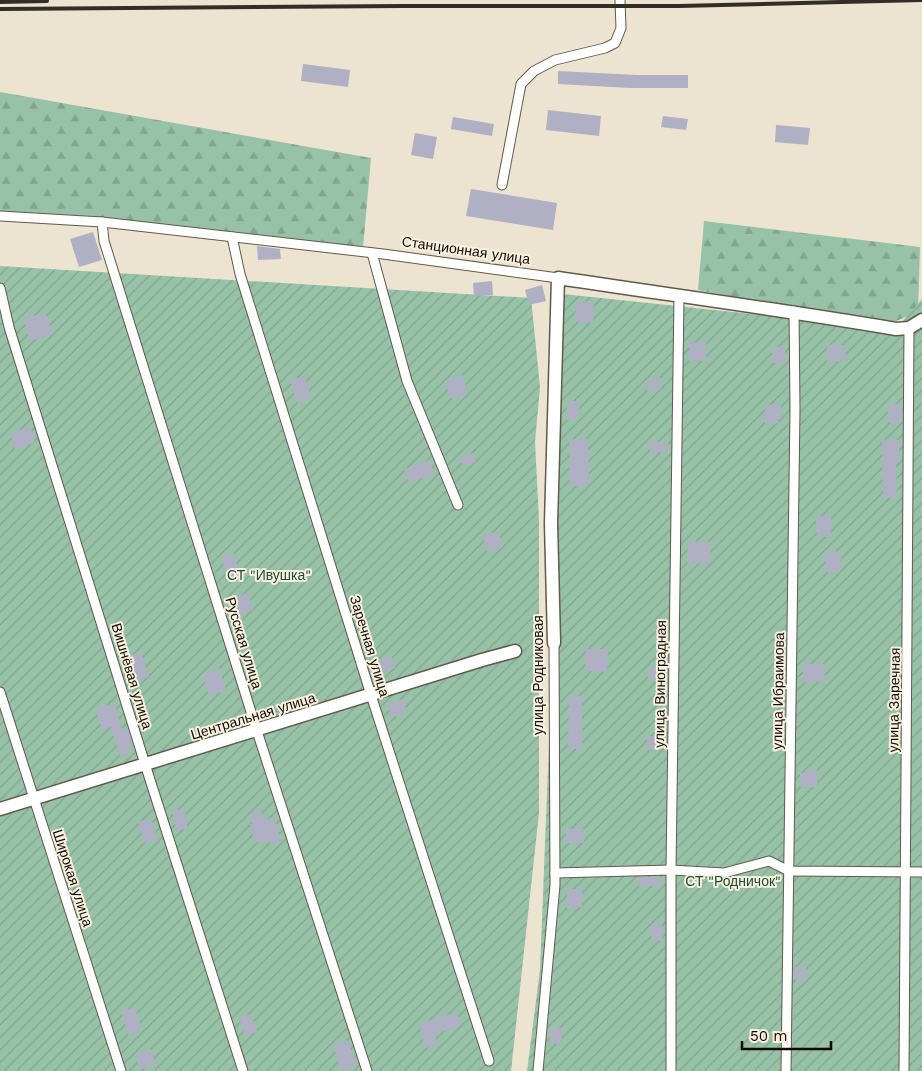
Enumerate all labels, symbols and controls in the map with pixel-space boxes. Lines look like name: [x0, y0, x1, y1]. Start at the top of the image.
street label: Станционная улица: [401, 233, 531, 267]
park label: СТ "Ивушка": [227, 567, 311, 583]
street label: Заречная улица: [347, 593, 393, 699]
street label: Русская улица: [222, 595, 266, 691]
street label: улица Родниковая: [530, 615, 546, 735]
street label: улица Виноградная: [651, 620, 669, 748]
street label: Вишнёвая улица: [108, 621, 156, 731]
street label: улица Ибраимова: [769, 632, 787, 750]
street label: улица Заречная: [885, 647, 903, 753]
street label: Центральная улица: [189, 689, 318, 743]
street label: Широкая улица: [50, 827, 96, 929]
park label: СТ "Родничок": [685, 873, 781, 889]
scale bar: [742, 1018, 831, 1050]
text: 50 m: [750, 1027, 787, 1045]

